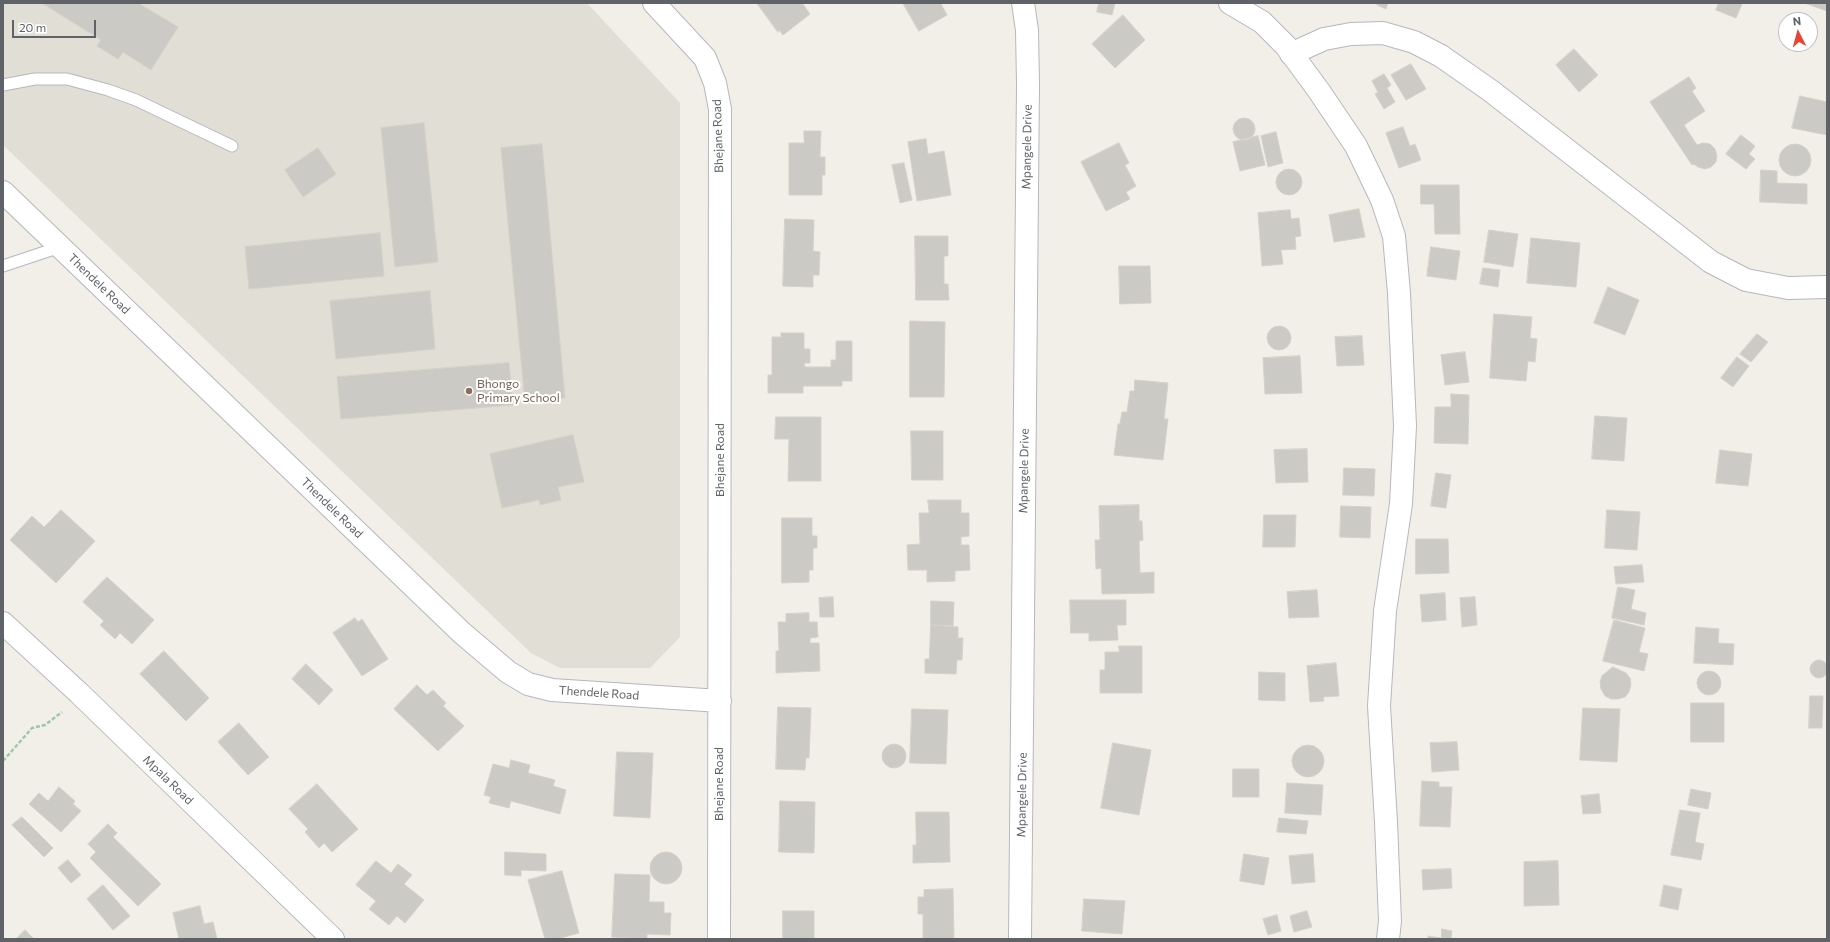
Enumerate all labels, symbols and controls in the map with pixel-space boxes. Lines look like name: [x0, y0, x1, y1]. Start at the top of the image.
scale bar: [14, 12, 98, 38]
north arrow: [1778, 12, 1818, 52]
text: N: [1792, 14, 1802, 27]
text: 20 m: [19, 20, 46, 34]
street label: Bhejane Road: [710, 99, 726, 173]
street label: Mpangele Drive: [1019, 104, 1035, 190]
street label: Thendele Road: [65, 251, 133, 317]
place label: Bhongo Primary School: [477, 377, 560, 405]
marker: Bhongo Primary School: [464, 386, 474, 396]
street label: Bhejane Road: [713, 423, 727, 497]
street label: Mpangele Drive: [1016, 428, 1032, 514]
street label: Thendele Road: [298, 475, 366, 541]
street label: Thendele Road: [558, 683, 640, 703]
street label: Bhejane Road: [712, 747, 726, 821]
street label: Mpala Road: [140, 752, 196, 808]
street label: Mpangele Drive: [1014, 752, 1030, 838]

